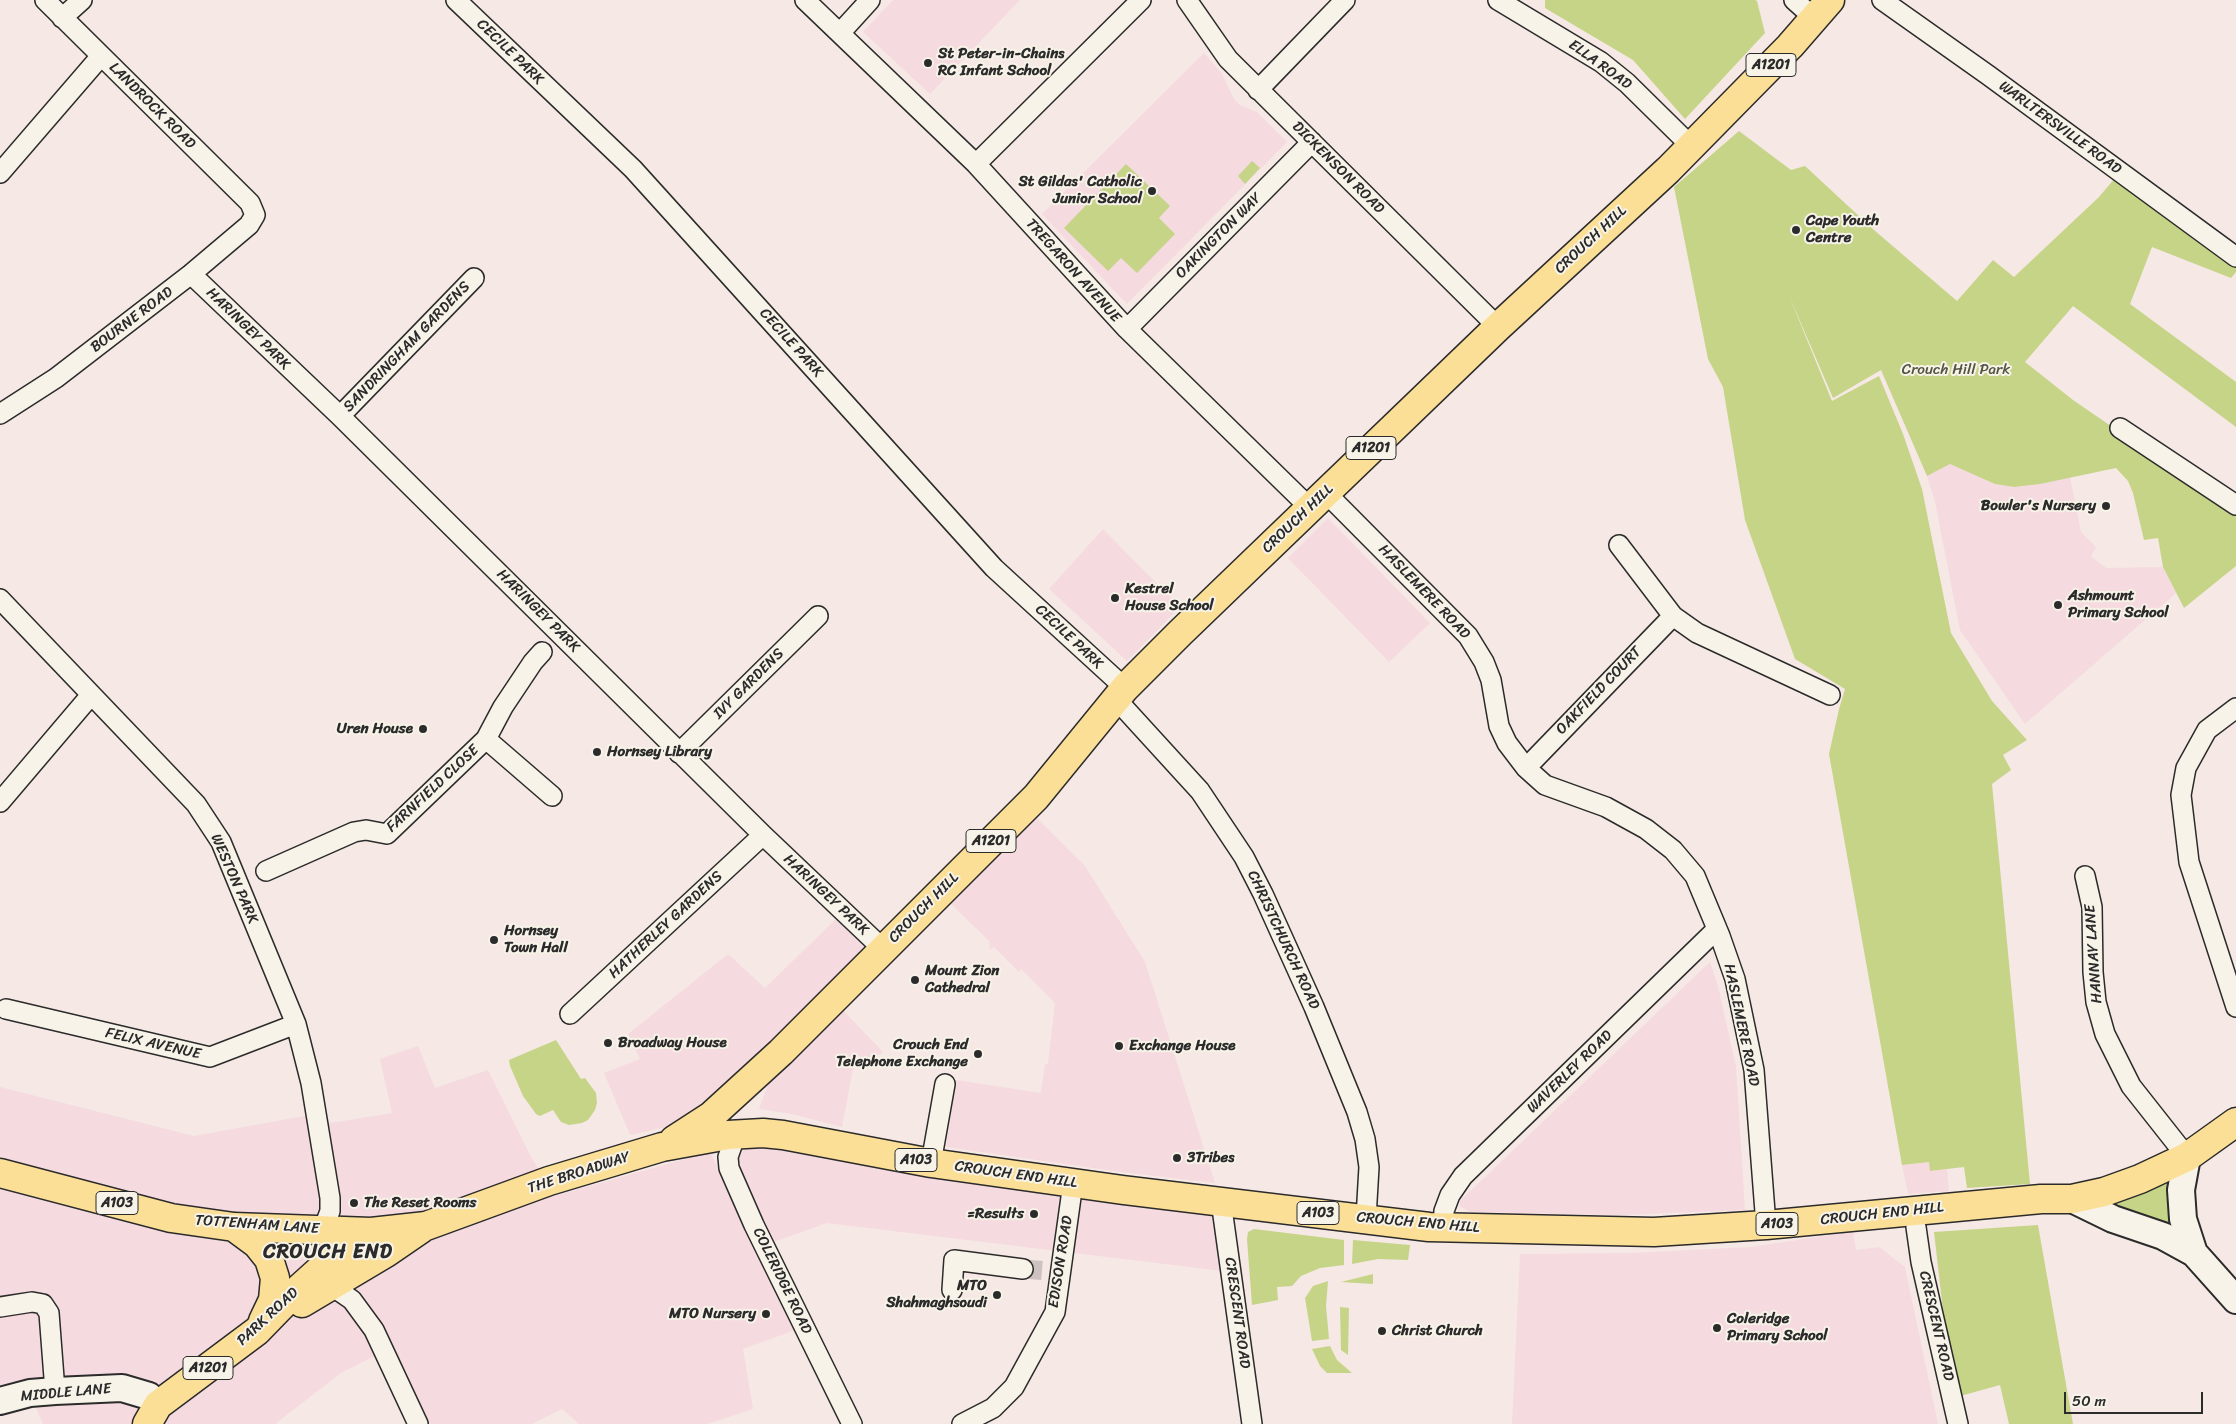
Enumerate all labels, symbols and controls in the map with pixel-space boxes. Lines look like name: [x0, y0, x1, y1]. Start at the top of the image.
street label: CECILE PARK: [473, 15, 547, 89]
street label: ELLA ROAD: [1565, 36, 1635, 94]
place label: St Peter-in-Chains RC Infant School: [938, 45, 1064, 80]
road number: A1201: [1746, 54, 1796, 76]
marker: St Peter-in-Chains RC Infant School: [922, 57, 934, 69]
street label: LANDROCK ROAD: [105, 59, 199, 153]
street label: WARLTERSVILLE ROAD: [1995, 77, 2125, 179]
street label: DICKENSON ROAD: [1288, 118, 1388, 218]
place label: St Gildas' Catholic Junior School: [1018, 173, 1142, 208]
marker: St Gildas' Catholic Junior School: [1146, 185, 1158, 197]
street label: OAKINGTON WAY: [1172, 189, 1266, 283]
street label: CROUCH HILL: [1551, 202, 1631, 278]
place label: Cape Youth Centre: [1806, 212, 1879, 247]
street label: TREGARON AVENUE: [1022, 215, 1124, 327]
marker: Cape Youth Centre: [1790, 224, 1802, 236]
street label: SANDRINGHAM GARDENS: [340, 278, 474, 416]
street label: BOURNE ROAD: [87, 283, 177, 357]
street label: HARINGEY PARK: [202, 284, 294, 374]
street label: CECILE PARK: [755, 305, 827, 381]
park label: Crouch Hill Park: [1902, 361, 2010, 379]
road number: A1201: [1346, 436, 1396, 459]
street label: CROUCH HILL: [1259, 481, 1337, 557]
place label: Bowler's Nursery: [1981, 497, 2096, 515]
marker: Bowler's Nursery: [2100, 500, 2112, 512]
street label: HASLEMERE ROAD: [1374, 541, 1474, 643]
street label: HARINGEY PARK: [493, 566, 583, 656]
place label: Kestrel House School: [1125, 580, 1214, 615]
place label: Ashmount Primary School: [2068, 587, 2169, 622]
marker: Kestrel House School: [1109, 592, 1121, 604]
marker: Ashmount Primary School: [2052, 599, 2064, 611]
street label: CECILE PARK: [1031, 601, 1107, 673]
street label: OAKFIELD COURT: [1553, 643, 1645, 739]
street label: IVY GARDENS: [710, 645, 788, 723]
place label: Uren House: [337, 720, 413, 738]
marker: Uren House: [417, 723, 429, 735]
street label: FARNFIELD CLOSE: [383, 742, 483, 836]
place label: Hornsey Library: [607, 743, 712, 761]
marker: Hornsey Library: [591, 746, 603, 758]
road number: A1201: [966, 829, 1016, 852]
street label: WESTON PARK: [206, 831, 262, 927]
street label: HARINGEY PARK: [780, 851, 872, 939]
street label: HATHERLEY GARDENS: [605, 867, 727, 983]
street label: CHRISTCHURCH ROAD: [1243, 868, 1323, 1012]
street label: CROUCH HILL: [885, 869, 963, 947]
street label: HANNAY LANE: [2082, 904, 2106, 1004]
place label: Hornsey Town Hall: [504, 922, 568, 957]
marker: Hornsey Town Hall: [488, 934, 500, 946]
place label: Mount Zion Cathedral: [925, 962, 999, 997]
street label: HASLEMERE ROAD: [1719, 962, 1763, 1088]
marker: Mount Zion Cathedral: [909, 974, 921, 986]
street label: FELIX AVENUE: [104, 1024, 202, 1064]
street label: WAVERLEY ROAD: [1524, 1027, 1616, 1117]
place label: Broadway House: [618, 1034, 727, 1052]
place label: Crouch End Telephone Exchange: [836, 1036, 968, 1071]
marker: Broadway House: [602, 1037, 614, 1049]
place label: Exchange House: [1129, 1037, 1236, 1055]
marker: Exchange House: [1113, 1040, 1125, 1052]
marker: Crouch End Telephone Exchange: [972, 1048, 984, 1060]
street label: THE BROADWAY: [526, 1148, 632, 1198]
road number: A103: [895, 1148, 937, 1172]
place label: 3Tribes: [1187, 1149, 1234, 1167]
marker: 3Tribes: [1171, 1152, 1183, 1164]
street label: CROUCH END HILL: [954, 1157, 1078, 1193]
road number: A103: [96, 1192, 138, 1214]
place label: The Reset Rooms: [364, 1194, 476, 1212]
marker: The Reset Rooms: [348, 1197, 360, 1209]
street label: CROUCH END HILL: [1820, 1199, 1944, 1229]
road number: A103: [1297, 1202, 1339, 1224]
place label: =Results: [968, 1205, 1024, 1223]
marker: =Results: [1028, 1208, 1040, 1220]
street label: CROUCH END HILL: [1356, 1209, 1480, 1237]
street label: TOTTENHAM LANE: [194, 1212, 320, 1238]
road number: A103: [1756, 1212, 1798, 1236]
street label: EDISON ROAD: [1045, 1215, 1077, 1309]
street label: COLERIDGE ROAD: [748, 1225, 816, 1337]
district label: CROUCH END: [262, 1241, 394, 1265]
street label: CRESCENT ROAD: [1220, 1256, 1254, 1370]
street label: CRESCENT ROAD: [1915, 1269, 1957, 1383]
place label: MTO Shahmaghsoudi: [886, 1277, 987, 1312]
street label: PARK ROAD: [234, 1284, 302, 1350]
marker: MTO Shahmaghsoudi: [991, 1289, 1003, 1301]
place label: MTO Nursery: [669, 1305, 756, 1323]
marker: MTO Nursery: [760, 1308, 772, 1320]
place label: Coleridge Primary School: [1727, 1310, 1828, 1345]
place label: Christ Church: [1392, 1322, 1483, 1340]
marker: Coleridge Primary School: [1711, 1322, 1723, 1334]
marker: Christ Church: [1376, 1325, 1388, 1337]
road number: A1201: [183, 1356, 233, 1380]
street label: MIDDLE LANE: [20, 1380, 112, 1406]
scale bar: [2066, 1382, 2205, 1414]
text: 50 m: [2072, 1388, 2106, 1414]

